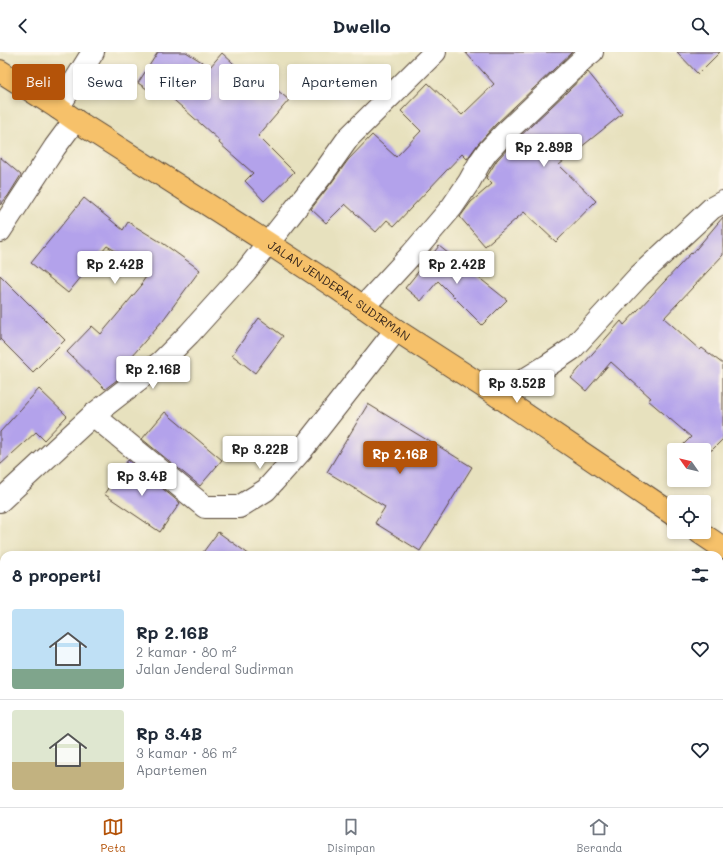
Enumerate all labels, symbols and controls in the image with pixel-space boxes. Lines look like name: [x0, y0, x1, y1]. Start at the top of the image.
text: Dwello: [332, 14, 391, 38]
icon: back: [12, 15, 34, 37]
icon: search: [689, 15, 711, 37]
chip: Beli: [12, 64, 65, 100]
chip: Sewa: [73, 64, 137, 100]
chip: Filter: [145, 64, 211, 100]
chip: Baru: [219, 64, 279, 100]
chip: Apartemen: [287, 64, 391, 100]
pin: Rp 2.89B: [503, 134, 585, 168]
text: Rp 2.89B: [515, 138, 573, 155]
street label: JALAN JENDERAL SUDIRMAN: [265, 236, 414, 344]
pin: Rp 2.42B: [74, 251, 156, 285]
pin: Rp 2.42B: [416, 251, 498, 285]
text: Rp 2.42B: [86, 255, 144, 272]
text: Rp 2.42B: [428, 255, 486, 272]
pin: Rp 2.16B: [112, 356, 194, 390]
text: Rp 2.16B: [125, 360, 181, 377]
pin: Rp 3.52B: [476, 370, 558, 404]
text: Rp 3.52B: [488, 374, 546, 391]
pin: Rp 3.22B: [219, 436, 301, 470]
text: Rp 3.22B: [232, 440, 288, 457]
pin: Rp 2.16B: [359, 441, 441, 475]
north arrow: [667, 443, 711, 487]
map controls: [667, 443, 711, 539]
text: Rp 2.16B: [372, 445, 428, 462]
pin: Rp 3.4B: [105, 463, 179, 497]
text: Rp 3.4B: [117, 467, 167, 484]
button: locate: [667, 495, 711, 539]
text: 8 properti: [12, 564, 102, 586]
icon: filters: [689, 564, 711, 586]
text: Rp 2.16B: [136, 621, 209, 643]
icon: home: [44, 625, 92, 673]
icon: heart: [689, 638, 711, 660]
text: 2 kamar · 80 m²: [136, 643, 237, 660]
text: Jalan Jenderal Sudirman: [136, 660, 294, 677]
text: Rp 3.4B: [136, 722, 202, 744]
icon: home: [44, 726, 92, 774]
icon: heart: [689, 739, 711, 761]
text: 3 kamar · 86 m²: [136, 744, 237, 761]
text: Apartemen: [136, 761, 207, 778]
tab: Peta: [101, 816, 126, 855]
tab: Disimpan: [327, 816, 375, 855]
tab: Beranda: [576, 816, 622, 855]

